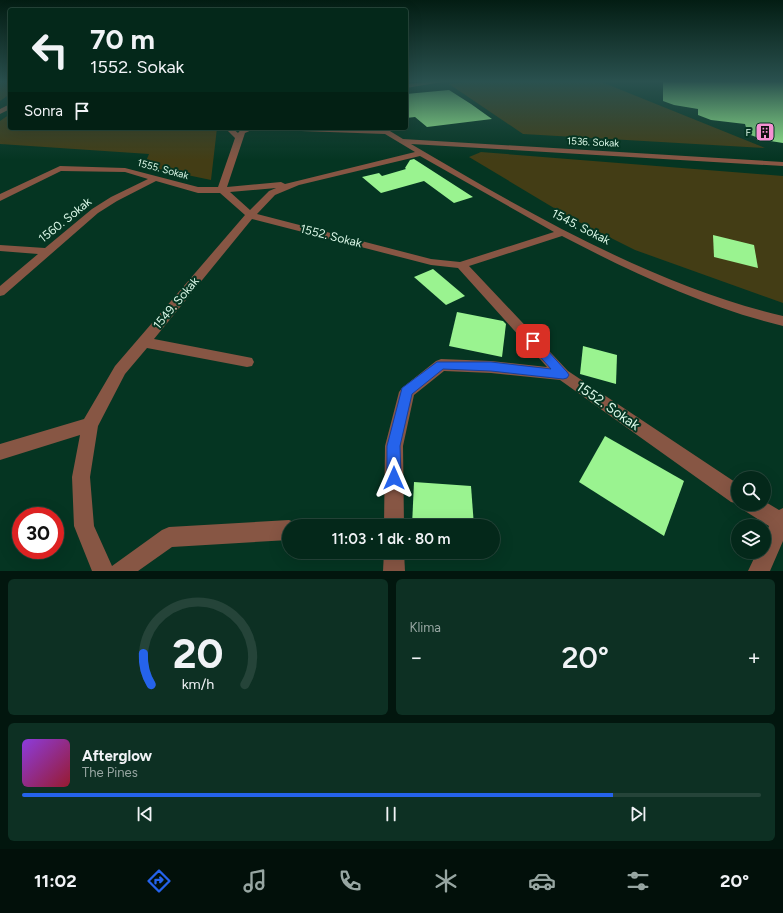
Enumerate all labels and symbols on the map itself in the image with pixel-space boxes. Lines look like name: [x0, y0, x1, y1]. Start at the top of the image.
building icon: F: [754, 121, 776, 143]
place label: F: [746, 126, 752, 139]
street label: 1536. Sokak: [567, 134, 620, 150]
street label: 1555. Sokak: [136, 156, 190, 182]
street label: 1560. Sokak: [36, 194, 94, 246]
street label: 1545. Sokak: [549, 206, 613, 248]
street label: 1552. Sokak: [299, 222, 363, 250]
street label: 1549. Sokak: [150, 274, 202, 332]
pin: [516, 324, 550, 358]
street label: 1552. Sokak: [573, 378, 643, 434]
position arrow: [373, 457, 415, 499]
speed limit sign: 30: [12, 507, 64, 559]

